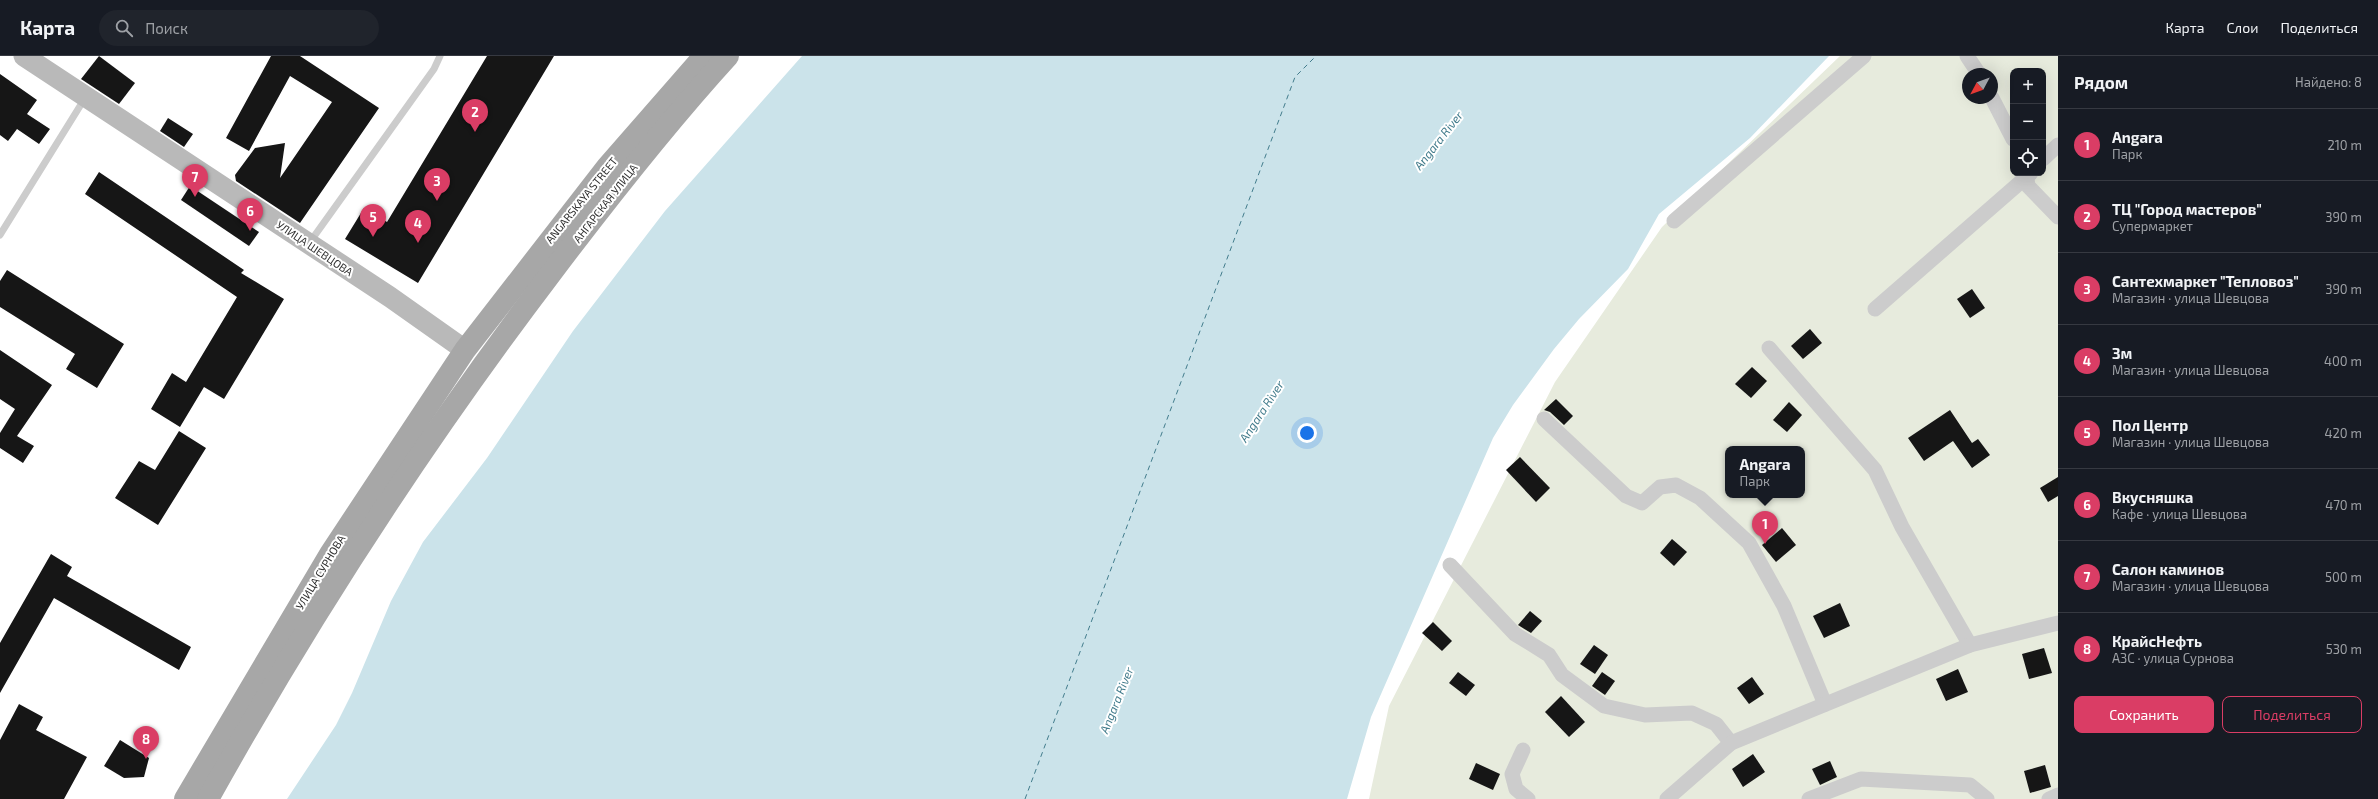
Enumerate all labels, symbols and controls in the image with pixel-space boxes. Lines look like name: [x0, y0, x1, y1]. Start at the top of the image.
search box: [99, 10, 379, 46]
text: Карта: [20, 16, 75, 39]
icon: search: [113, 17, 135, 39]
text: Поиск: [145, 19, 188, 37]
text: Карта: [2165, 19, 2204, 36]
text: Слои: [2226, 19, 2258, 36]
text: Поделиться: [2280, 19, 2358, 36]
north arrow: [1962, 68, 1998, 104]
map controls: [2010, 68, 2046, 176]
button: +: [2010, 68, 2046, 104]
text: Рядом: [2074, 72, 2128, 92]
text: Найдено: 8: [2295, 74, 2362, 90]
pin: 2: [462, 99, 488, 132]
button: −: [2010, 104, 2046, 140]
water label: Angara River: [1410, 108, 1465, 173]
text: Angara: [2112, 128, 2163, 146]
text: 1: [2084, 137, 2090, 153]
text: 210 m: [2327, 137, 2362, 153]
button: locate: [2010, 140, 2046, 176]
text: Парк: [2112, 146, 2142, 162]
street label: ANGARSKAYA STREET: [542, 154, 620, 246]
street label: АНГАРСКАЯ УЛИЦА: [570, 161, 640, 245]
pin: 7: [182, 164, 208, 197]
pin: 3: [424, 168, 450, 201]
pin: 6: [237, 198, 263, 231]
text: ТЦ "Город мастеров": [2112, 200, 2262, 218]
pin: 5: [360, 204, 386, 237]
text: 2: [2083, 209, 2091, 225]
text: 390 m: [2325, 209, 2362, 225]
pin: 4: [405, 210, 431, 243]
street label: УЛИЦА ШЕВЦОВА: [274, 218, 356, 278]
text: Супермаркет: [2112, 218, 2193, 234]
text: Сантехмаркет "Тепловоз": [2112, 272, 2299, 290]
text: 3: [2083, 281, 2091, 297]
text: 390 m: [2325, 281, 2362, 297]
text: Магазин · улица Шевцова: [2112, 290, 2269, 306]
text: Зм: [2112, 344, 2132, 362]
text: 4: [2083, 353, 2091, 369]
text: 400 m: [2324, 353, 2362, 369]
text: Магазин · улица Шевцова: [2112, 362, 2269, 378]
water label: Angara River: [1235, 378, 1286, 445]
text: Пол Центр: [2112, 416, 2188, 434]
your location: [1297, 423, 1317, 443]
text: 5: [2083, 425, 2091, 441]
text: 420 m: [2325, 425, 2362, 441]
text: Магазин · улица Шевцова: [2112, 434, 2269, 450]
popup: [1725, 446, 1805, 498]
text: Angara: [1740, 455, 1790, 473]
text: Парк: [1740, 473, 1770, 489]
text: Вкусняшка: [2112, 488, 2193, 506]
text: 6: [2083, 497, 2091, 513]
text: 470 m: [2325, 497, 2362, 513]
text: Кафе · улица Шевцова: [2112, 506, 2247, 522]
pin: 1: [1752, 511, 1778, 544]
street label: УЛИЦА СУРНОВА: [293, 532, 347, 612]
text: Салон каминов: [2112, 560, 2224, 578]
text: 7: [2084, 569, 2090, 585]
text: 500 m: [2325, 569, 2362, 585]
text: Магазин · улица Шевцова: [2112, 578, 2269, 594]
text: КрайсНефть: [2112, 632, 2202, 650]
text: 8: [2083, 641, 2091, 657]
text: 530 m: [2326, 641, 2362, 657]
text: АЗС · улица Сурнова: [2112, 650, 2234, 666]
water label: Angara River: [1096, 665, 1136, 736]
button: Сохранить: [2074, 696, 2214, 733]
button: Поделиться: [2222, 696, 2362, 733]
pin: 8: [133, 726, 159, 759]

